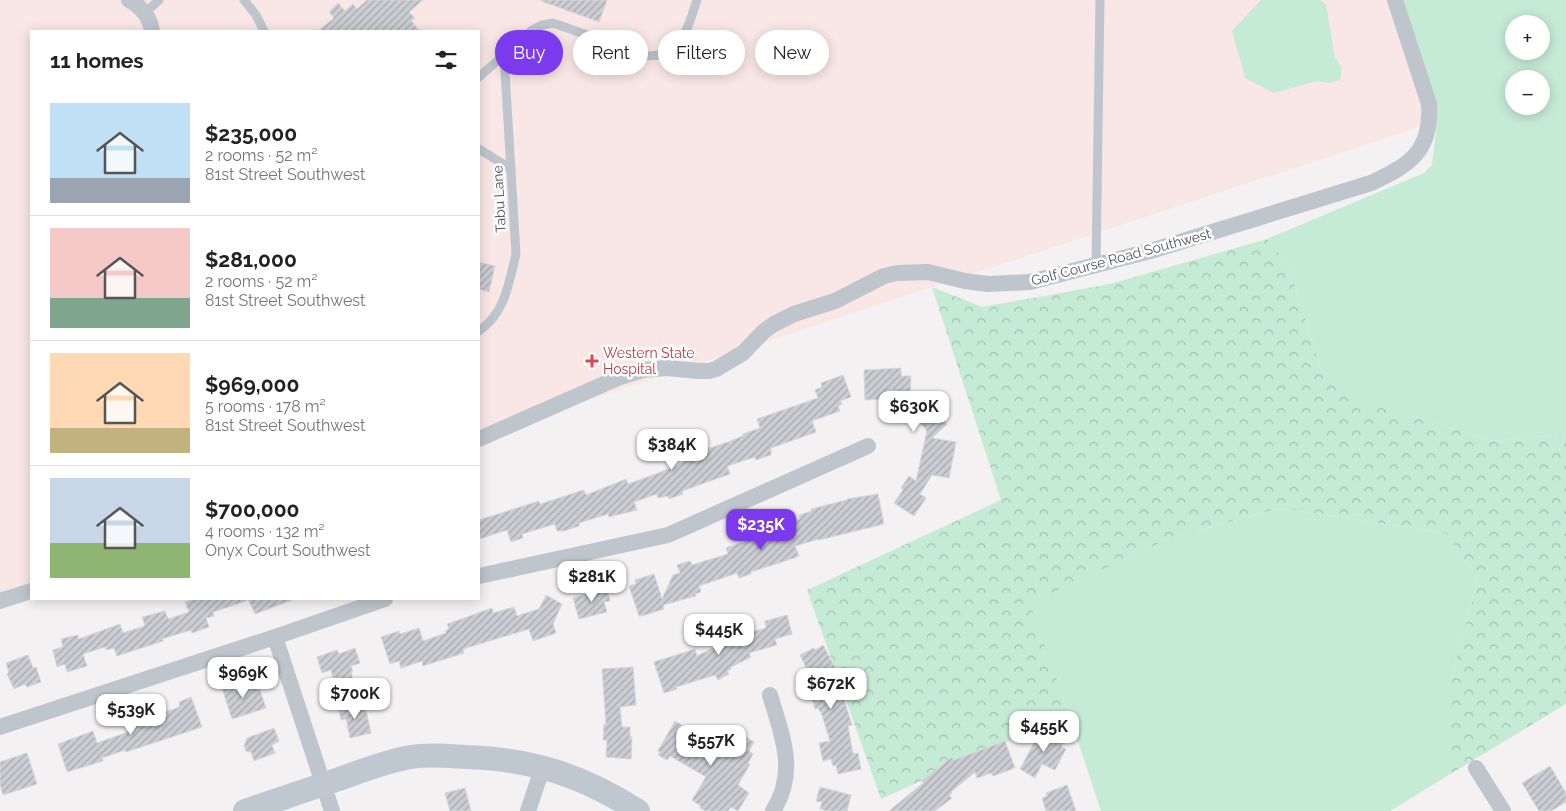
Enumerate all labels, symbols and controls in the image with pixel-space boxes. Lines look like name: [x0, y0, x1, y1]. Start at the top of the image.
map controls: [1505, 15, 1550, 115]
button: +: [1505, 15, 1550, 60]
chip: Buy: [495, 30, 563, 75]
chip: Rent: [573, 30, 648, 75]
chip: Filters: [658, 30, 745, 75]
chip: New: [755, 30, 829, 75]
icon: filters: [432, 46, 460, 74]
text: 11 homes: [50, 48, 144, 73]
button: −: [1505, 70, 1550, 115]
text: $235,000: [205, 121, 297, 146]
icon: home: [90, 123, 150, 183]
text: 2 rooms · 52 m²: [205, 146, 317, 165]
text: 81st Street Southwest: [205, 165, 365, 184]
street label: Tabu Lane: [489, 165, 509, 233]
street label: Golf Course Road Southwest: [1029, 225, 1213, 289]
text: $281,000: [205, 247, 297, 272]
icon: home: [90, 248, 150, 308]
text: 2 rooms · 52 m²: [205, 272, 317, 291]
text: 81st Street Southwest: [205, 291, 365, 310]
place label: Western State Hospital: [603, 345, 695, 377]
marker: Western State Hospital: [585, 354, 599, 368]
text: $969,000: [205, 372, 299, 397]
icon: home: [90, 373, 150, 433]
pin: $630K: [879, 390, 949, 433]
text: 5 rooms · 178 m²: [205, 397, 326, 416]
text: $630K: [889, 397, 939, 416]
text: 81st Street Southwest: [205, 416, 365, 435]
pin: $384K: [637, 428, 707, 471]
text: $384K: [648, 435, 696, 454]
text: $700,000: [205, 497, 299, 522]
icon: home: [90, 498, 150, 558]
pin: $235K: [726, 508, 796, 551]
text: $235K: [737, 515, 785, 534]
text: 4 rooms · 132 m²: [205, 522, 325, 541]
text: Onyx Court Southwest: [205, 541, 370, 560]
pin: $281K: [557, 560, 627, 603]
text: $281K: [568, 567, 616, 586]
pin: $445K: [684, 614, 754, 656]
text: $445K: [695, 620, 743, 639]
pin: $969K: [208, 656, 278, 699]
text: $969K: [218, 663, 268, 682]
pin: $672K: [796, 668, 866, 710]
text: $672K: [807, 674, 855, 693]
pin: $700K: [320, 678, 390, 720]
text: $700K: [330, 684, 380, 703]
pin: $539K: [96, 694, 166, 736]
text: $539K: [107, 700, 155, 719]
pin: $455K: [1009, 710, 1079, 753]
text: $455K: [1020, 717, 1068, 736]
pin: $557K: [676, 724, 746, 767]
text: $557K: [687, 731, 735, 750]

